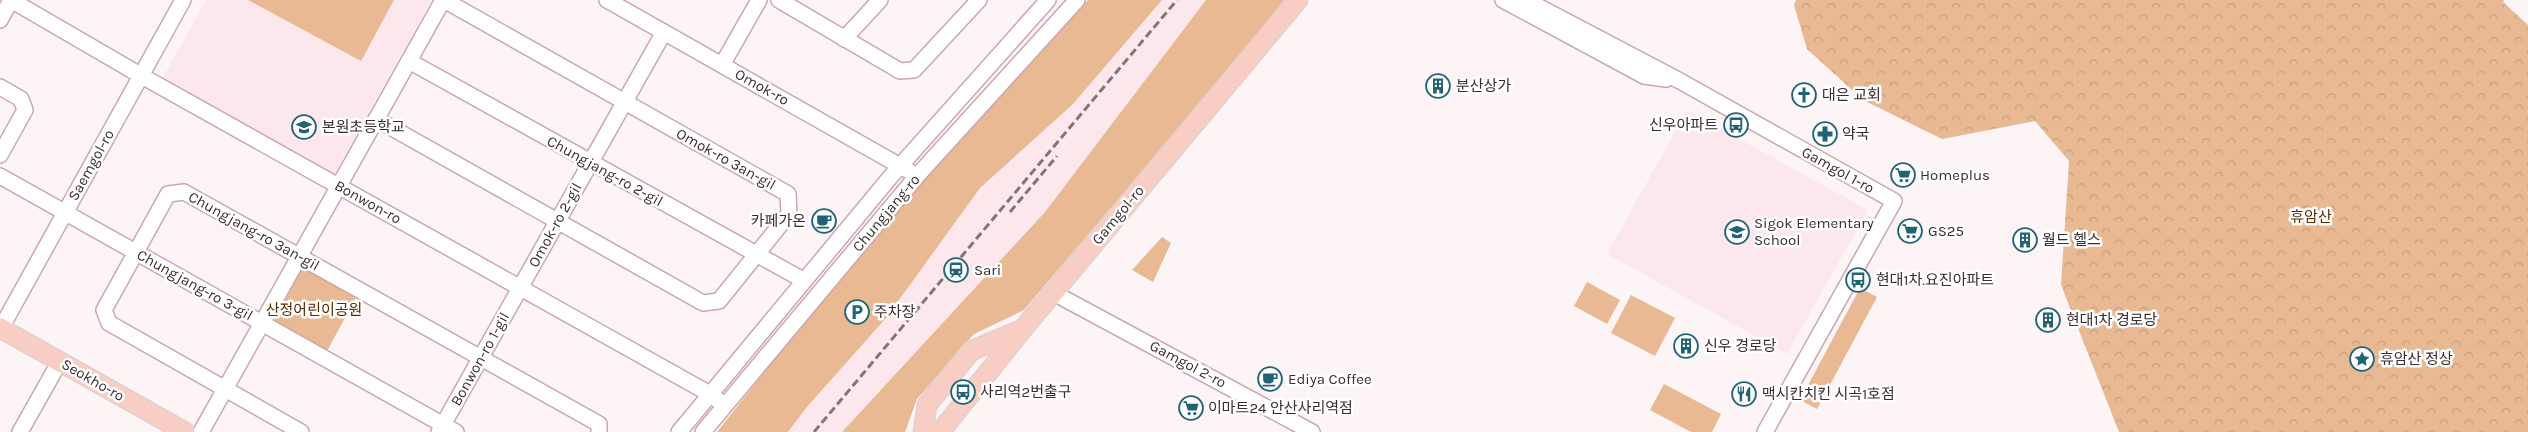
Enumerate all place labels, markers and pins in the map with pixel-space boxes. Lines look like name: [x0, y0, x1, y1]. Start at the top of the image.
building icon: 분산상가: [1425, 73, 1451, 99]
place label: 분산상가: [1456, 77, 1511, 95]
church icon: 대은 교회: [1791, 82, 1817, 108]
place label: 대은 교회: [1822, 86, 1881, 104]
bus stop icon: 신우아파트: [1723, 112, 1749, 138]
school or university icon: 본원초등학교: [291, 114, 317, 140]
place label: 신우아파트: [1649, 116, 1718, 134]
place label: 본원초등학교: [322, 118, 405, 136]
pharmacy icon: 약국: [1812, 121, 1838, 147]
place label: 약국: [1842, 125, 1870, 143]
supermarket icon: Homeplus: [1890, 162, 1916, 188]
place label: Homeplus: [1920, 166, 1990, 184]
cafe icon: 카페가온: [811, 208, 837, 234]
place label: 카페가온: [751, 212, 806, 230]
place label: Sigok Elementary School: [1754, 214, 1874, 249]
supermarket icon: GS25: [1897, 218, 1923, 244]
school or university icon: Sigok Elementary School: [1724, 219, 1750, 245]
place label: GS25: [1928, 222, 1964, 240]
building icon: 월드 헬스: [2012, 227, 2038, 253]
place label: 월드 헬스: [2042, 231, 2101, 249]
station icon: Sari: [943, 257, 969, 283]
place label: Sari: [974, 261, 1001, 279]
bus stop icon: 현대1차.요진아파트: [1845, 267, 1871, 293]
place label: 현대1차.요진아파트: [1876, 271, 1994, 289]
parking icon: 주차장: [844, 299, 870, 325]
place label: 주차장: [874, 303, 916, 321]
building icon: 현대1차 경로당: [2035, 307, 2061, 333]
place label: 현대1차 경로당: [2066, 311, 2158, 329]
building icon: 신우 경로당: [1673, 333, 1699, 359]
place label: 신우 경로당: [1704, 337, 1777, 355]
place icon: 휴암산 정상: [2349, 346, 2375, 372]
place label: 휴암산 정상: [2380, 350, 2453, 368]
cafe icon: Ediya Coffee: [1257, 366, 1283, 392]
place label: Ediya Coffee: [1288, 370, 1372, 388]
bus stop icon: 사리역2번출구: [950, 379, 976, 405]
restaurant icon: 맥시칸치킨 시곡1호점: [1731, 381, 1757, 407]
place label: 사리역2번출구: [980, 383, 1072, 401]
place label: 맥시칸치킨 시곡1호점: [1762, 385, 1895, 403]
supermarket icon: 이마트24 안산사리역점: [1178, 395, 1204, 421]
place label: 이마트24 안산사리역점: [1208, 399, 1353, 417]

